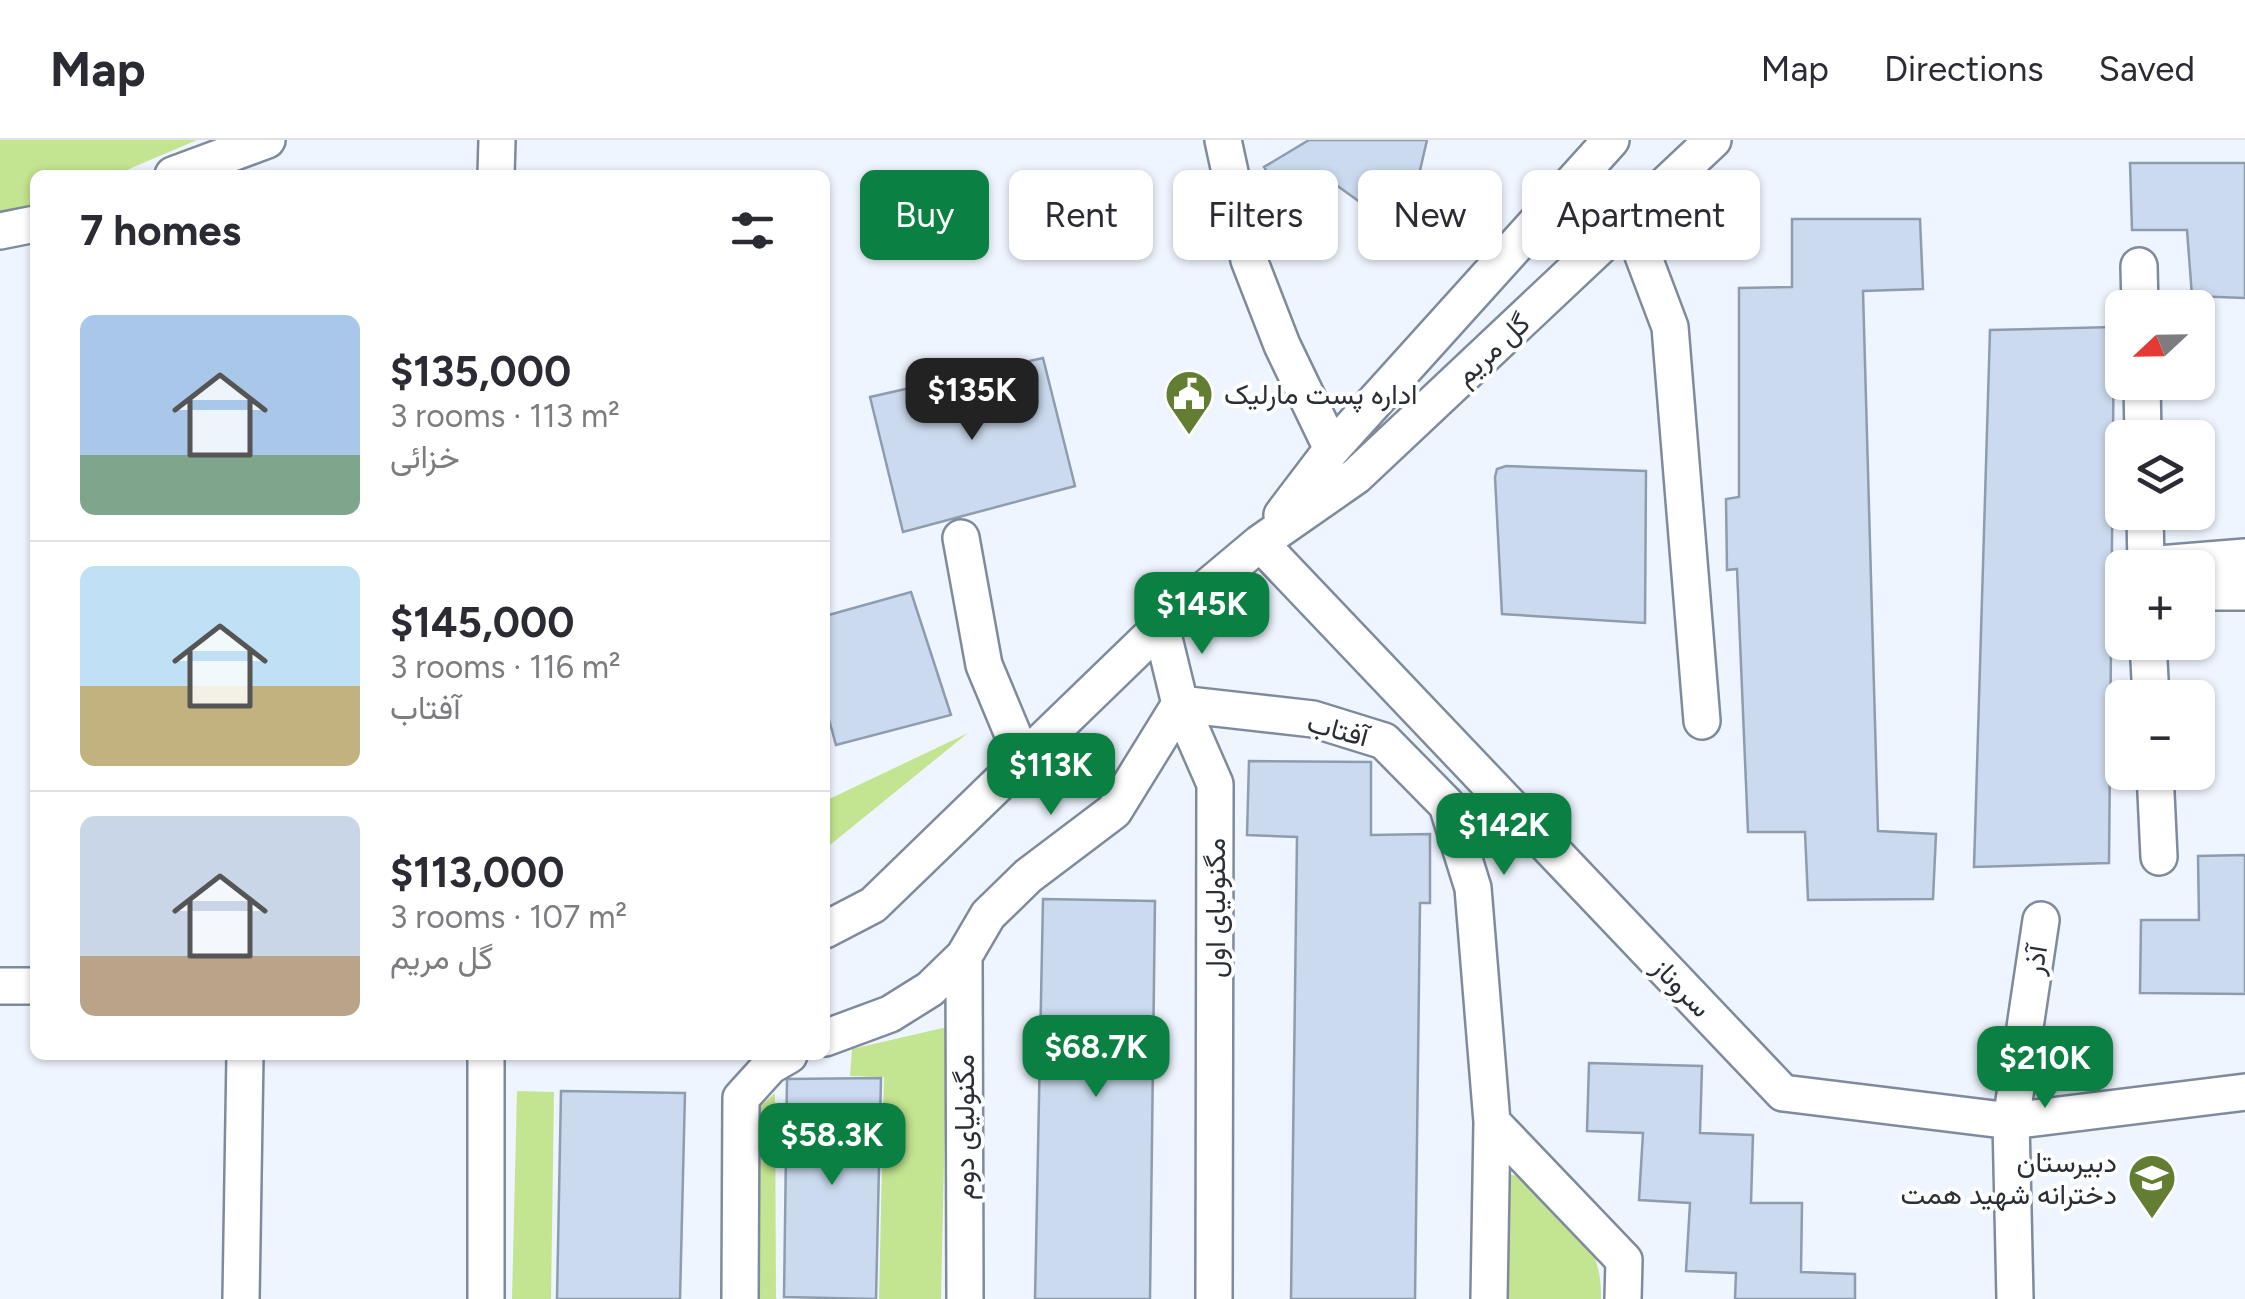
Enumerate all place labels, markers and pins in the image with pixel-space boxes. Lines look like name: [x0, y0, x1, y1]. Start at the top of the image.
pin: $135K: [902, 358, 1042, 443]
public building icon: اداره پست مارلیک: [1163, 368, 1215, 436]
place label: اداره پست مارلیک: [1224, 377, 1418, 413]
pin: $145K: [1132, 572, 1272, 657]
pin: $113K: [981, 733, 1121, 818]
pin: $142K: [1434, 793, 1574, 878]
pin: $68.7K: [1015, 1015, 1177, 1100]
pin: $210K: [1975, 1026, 2115, 1111]
pin: $58.3K: [751, 1103, 913, 1188]
place label: دبیرستان دخترانه شهید همت: [1900, 1145, 2117, 1212]
school or university icon: دبیرستان دخترانه شهید همت: [2126, 1152, 2178, 1220]

